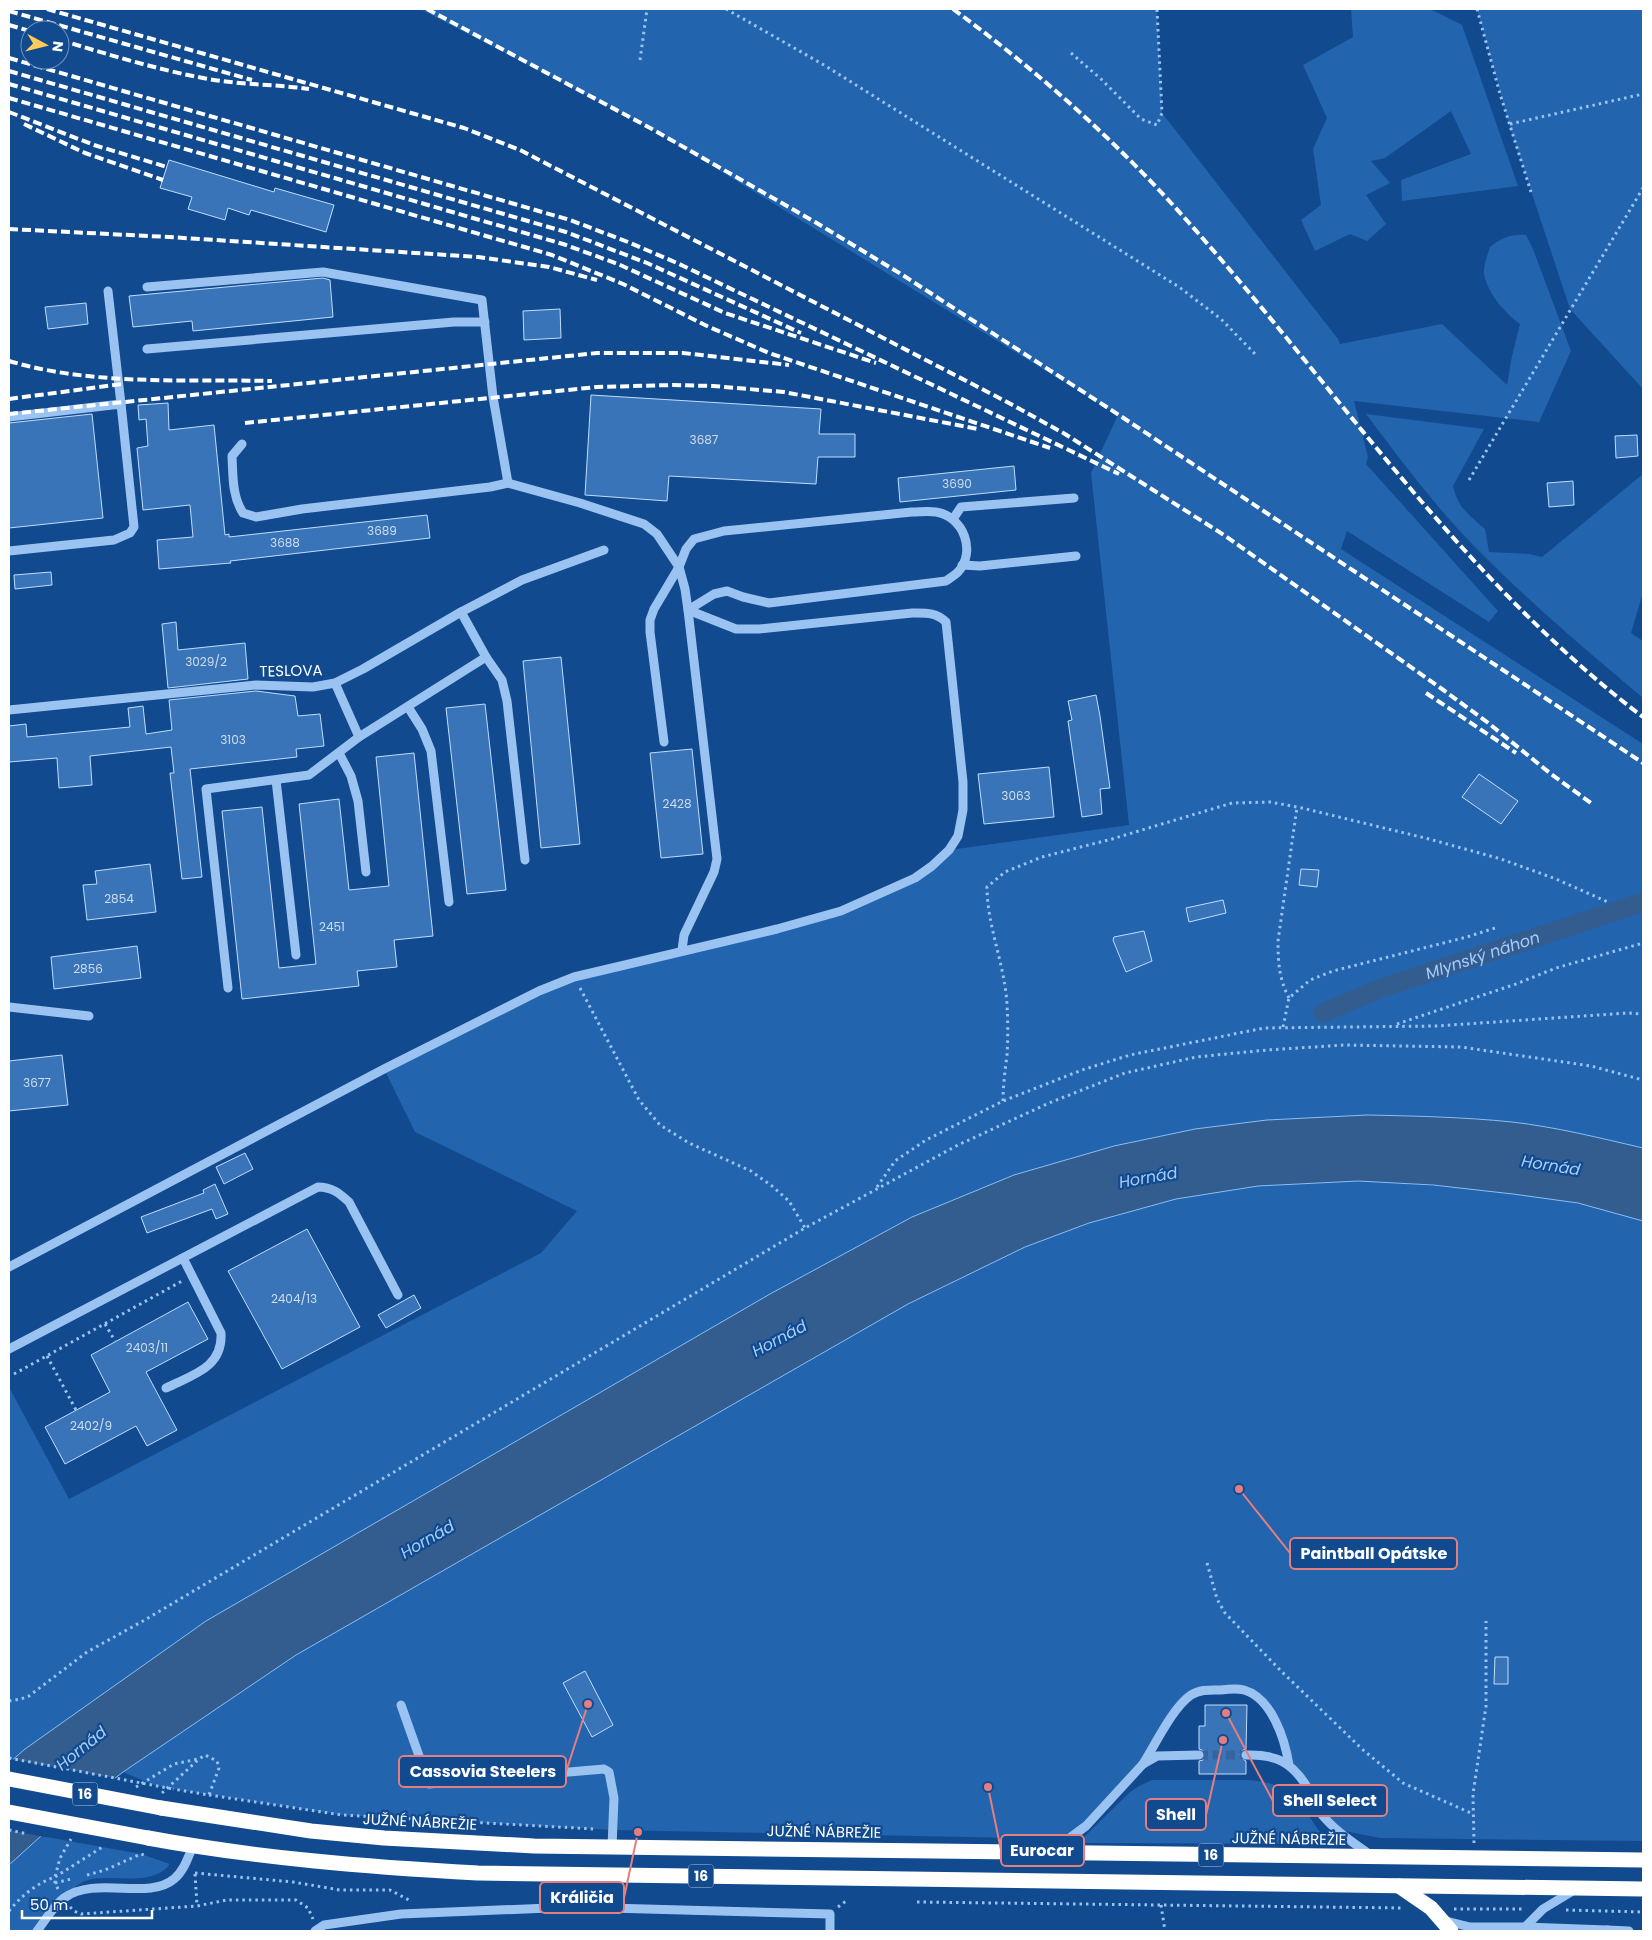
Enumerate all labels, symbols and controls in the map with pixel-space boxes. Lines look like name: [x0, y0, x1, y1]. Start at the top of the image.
north arrow: [20, 20, 70, 70]
text: N: [47, 40, 68, 53]
house number: 3687: [690, 431, 719, 448]
house number: 3690: [942, 475, 972, 492]
house number: 3689: [367, 522, 397, 539]
house number: 3688: [270, 534, 300, 551]
house number: 3029/2: [185, 653, 227, 670]
street label: TESLOVA: [259, 659, 323, 682]
house number: 3103: [220, 731, 246, 748]
house number: 3063: [1001, 787, 1031, 804]
house number: 2428: [663, 795, 691, 812]
house number: 2854: [104, 890, 134, 907]
house number: 2451: [319, 918, 345, 935]
water label: Mlynský náhon: [1423, 926, 1543, 985]
house number: 2856: [73, 960, 103, 977]
house number: 3677: [23, 1074, 51, 1091]
water label: Hornád: [1520, 1150, 1582, 1182]
water label: Hornád: [1117, 1161, 1179, 1194]
house number: 2404/13: [271, 1290, 317, 1307]
water label: Hornád: [748, 1314, 811, 1362]
house number: 2403/11: [126, 1339, 168, 1356]
house number: 2402/9: [70, 1417, 112, 1434]
water label: Hornád: [396, 1515, 459, 1564]
callout: Paintball Opátske: [1290, 1538, 1457, 1569]
text: Paintball Opátske: [1301, 1542, 1448, 1565]
water label: Hornád: [51, 1721, 112, 1776]
callout: Cassovia Steelers: [399, 1756, 566, 1787]
text: Cassovia Steelers: [410, 1760, 556, 1783]
road number: 16: [72, 1782, 98, 1806]
callout: Shell Select: [1273, 1785, 1387, 1816]
text: Shell Select: [1283, 1789, 1377, 1812]
callout: Shell: [1146, 1799, 1206, 1830]
text: Shell: [1156, 1803, 1196, 1826]
street label: JUŽNÉ NÁBREŽIE: [362, 1808, 478, 1835]
street label: JUŽNÉ NÁBREŽIE: [767, 1820, 881, 1843]
street label: JUŽNÉ NÁBREŽIE: [1232, 1827, 1346, 1850]
callout: Eurocar: [1001, 1835, 1084, 1866]
text: Eurocar: [1010, 1839, 1074, 1862]
road number: 16: [1198, 1844, 1224, 1866]
road number: 16: [688, 1864, 714, 1888]
callout: Králičia: [540, 1882, 624, 1913]
text: Králičia: [550, 1886, 614, 1909]
scale bar: [22, 1888, 152, 1920]
text: 50 m: [30, 1894, 68, 1915]

